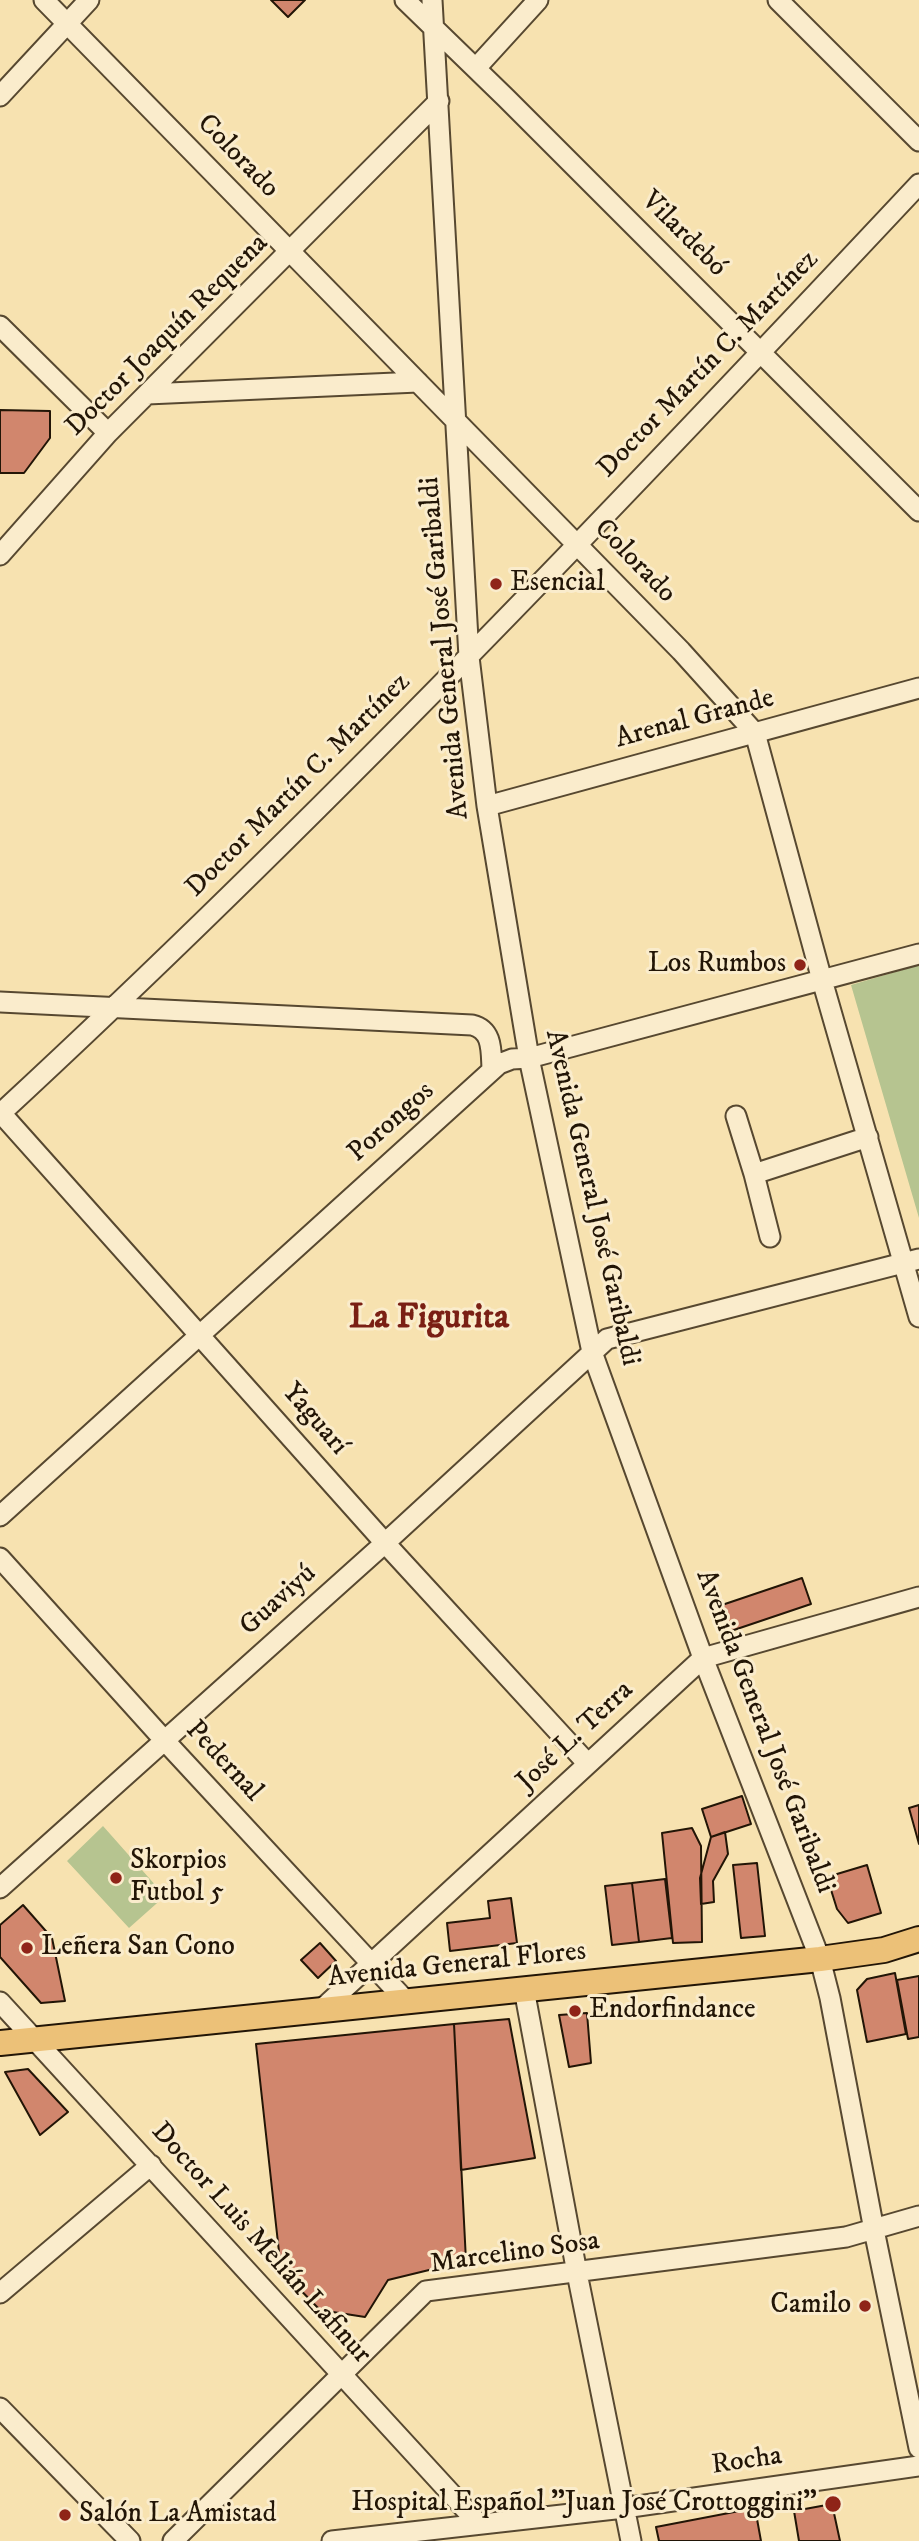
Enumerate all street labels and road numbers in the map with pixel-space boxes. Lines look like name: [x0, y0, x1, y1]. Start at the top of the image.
street label: Colorado: [189, 108, 285, 206]
street label: Vilardebó: [633, 185, 733, 285]
street label: Doctor Joaquín Requena: [60, 228, 276, 444]
street label: Doctor Martín C. Martínez: [591, 244, 827, 486]
street label: Avenida General José Garibaldi: [414, 475, 478, 821]
street label: Colorado: [586, 513, 682, 611]
street label: Doctor Martín C. Martínez: [180, 667, 418, 905]
street label: Arenal Grande: [612, 683, 778, 757]
street label: Avenida General José Garibaldi: [536, 1027, 646, 1369]
street label: Porongos: [342, 1076, 442, 1170]
street label: Yaguarí: [274, 1377, 354, 1463]
street label: Guaviyú: [234, 1558, 324, 1644]
street label: Avenida General José Garibaldi: [687, 1566, 841, 1898]
street label: José L. Terra: [511, 1675, 641, 1799]
street label: Pedernal: [177, 1715, 269, 1809]
street label: Avenida General Flores: [326, 1936, 588, 1996]
street label: Doctor Luis Melián Lafinur: [143, 2116, 377, 2372]
street label: Marcelino Sosa: [428, 2225, 602, 2283]
street label: Rocha: [710, 2440, 784, 2484]

